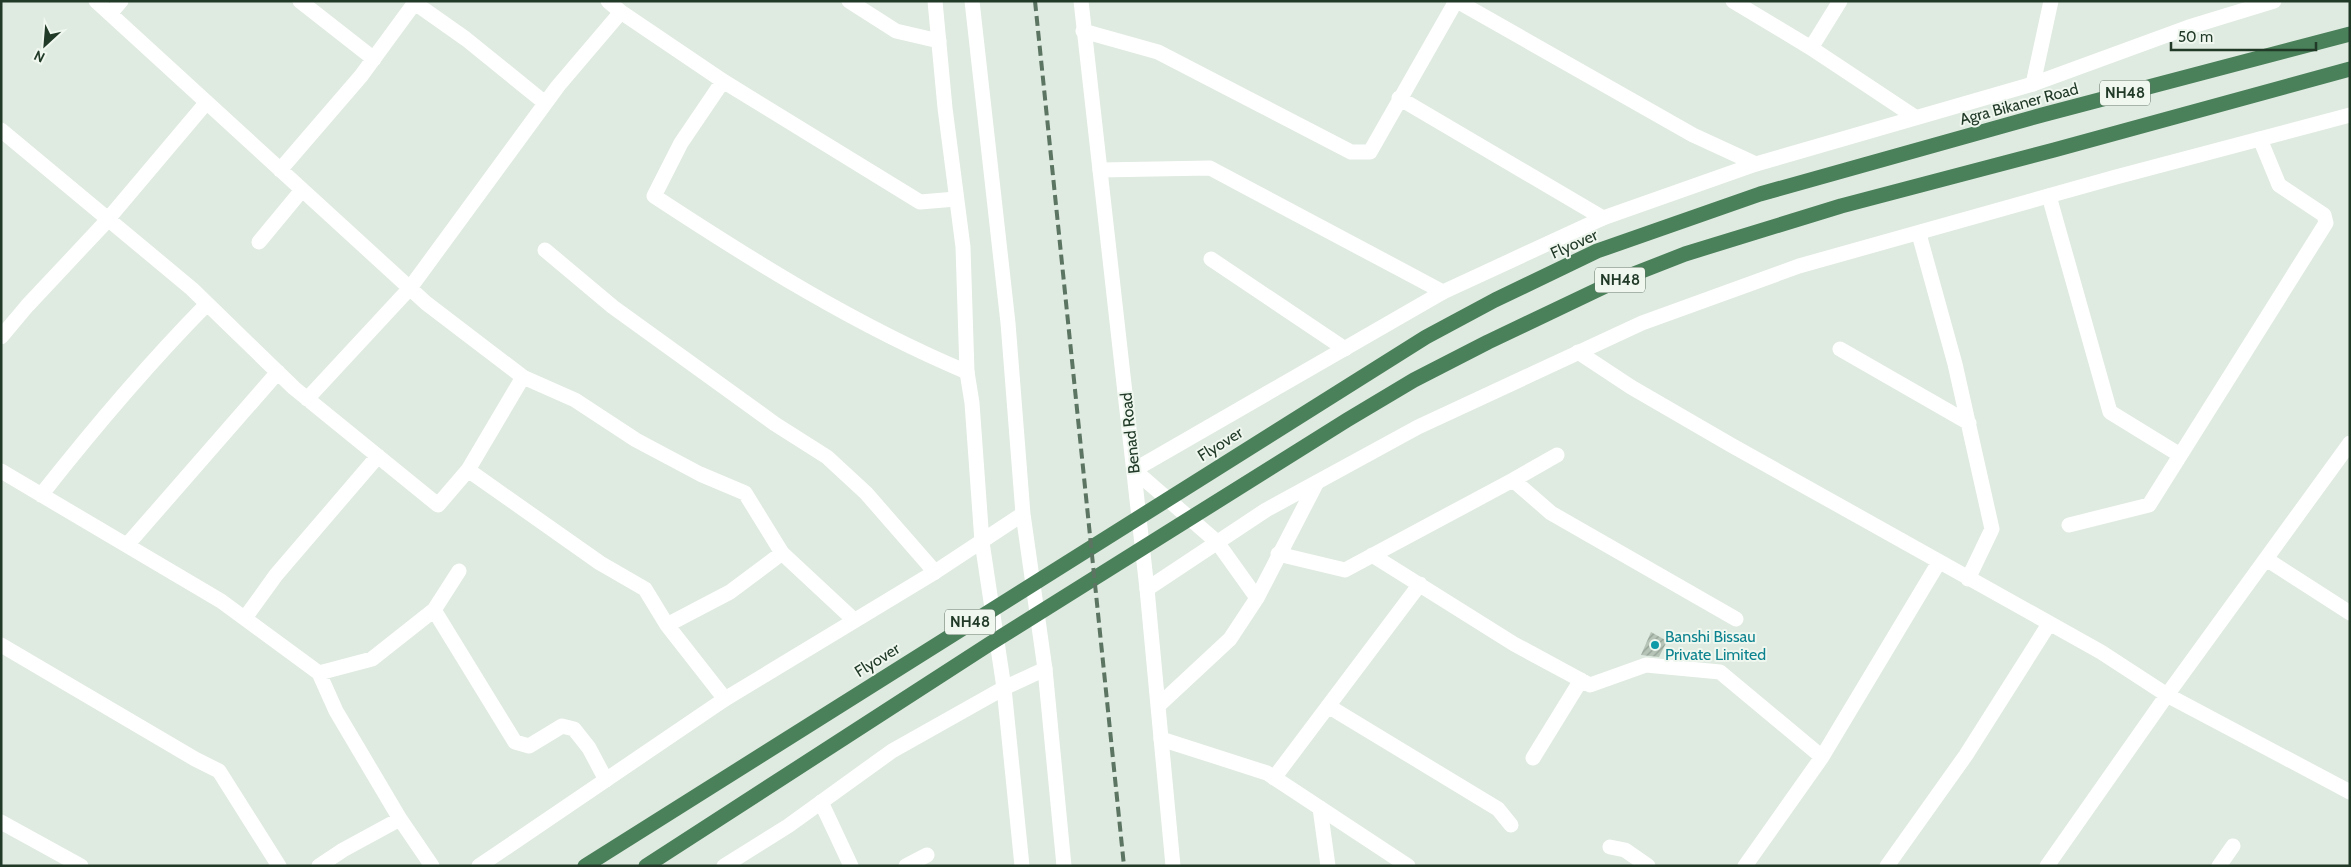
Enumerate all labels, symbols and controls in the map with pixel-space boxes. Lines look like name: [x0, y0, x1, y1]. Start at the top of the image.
north arrow: [20, 20, 70, 70]
scale bar: [2171, 20, 2316, 52]
text: 50 m: [2178, 28, 2213, 46]
text: N: [31, 46, 48, 67]
street label: Agra Bikaner Road: [1958, 79, 2080, 129]
road number: NH48: [2100, 80, 2150, 106]
street label: Flyover: [1547, 225, 1601, 263]
road number: NH48: [1595, 268, 1645, 292]
street label: Benad Road: [1116, 391, 1144, 475]
street label: Flyover: [1194, 422, 1247, 465]
road number: NH48: [945, 610, 995, 634]
place label: Banshi Bissau Private Limited: [1665, 627, 1766, 664]
street label: Flyover: [851, 638, 904, 681]
marker: Banshi Bissau Private Limited: [1649, 639, 1661, 651]

